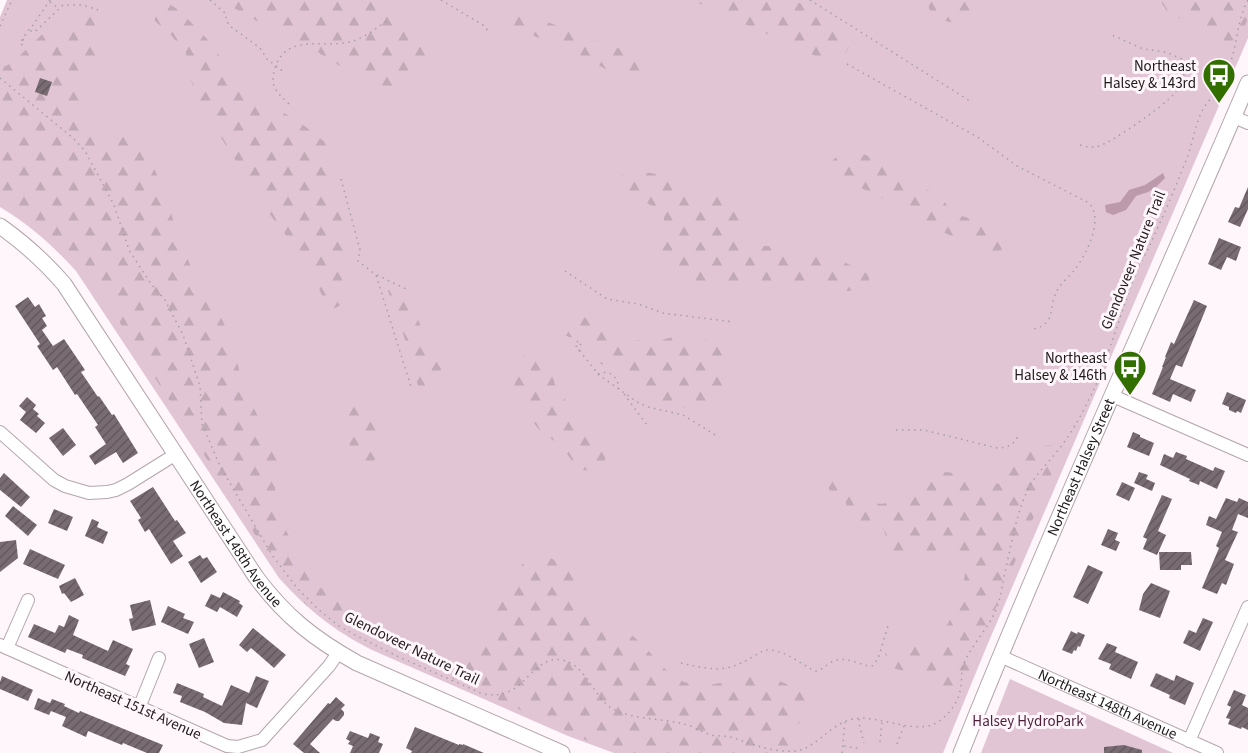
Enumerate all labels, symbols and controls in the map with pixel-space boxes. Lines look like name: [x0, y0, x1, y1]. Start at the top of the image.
place label: Northeast Halsey & 143rd: [1103, 56, 1196, 94]
bus stop icon: Northeast Halsey & 143rd: [1201, 57, 1237, 104]
street label: Glendoveer Nature Trail: [1096, 187, 1171, 333]
place label: Northeast Halsey & 146th: [1014, 348, 1107, 386]
bus stop icon: Northeast Halsey & 146th: [1112, 349, 1148, 396]
street label: Northeast Halsey Street: [1042, 395, 1120, 539]
street label: Northeast 148th Avenue: [184, 476, 287, 612]
street label: Glendoveer Nature Trail: [341, 607, 483, 690]
street label: Northeast 148th Avenue: [1035, 664, 1180, 745]
street label: Northeast 151st Avenue: [61, 666, 205, 745]
park label: Halsey HydroPark: [972, 711, 1084, 732]

